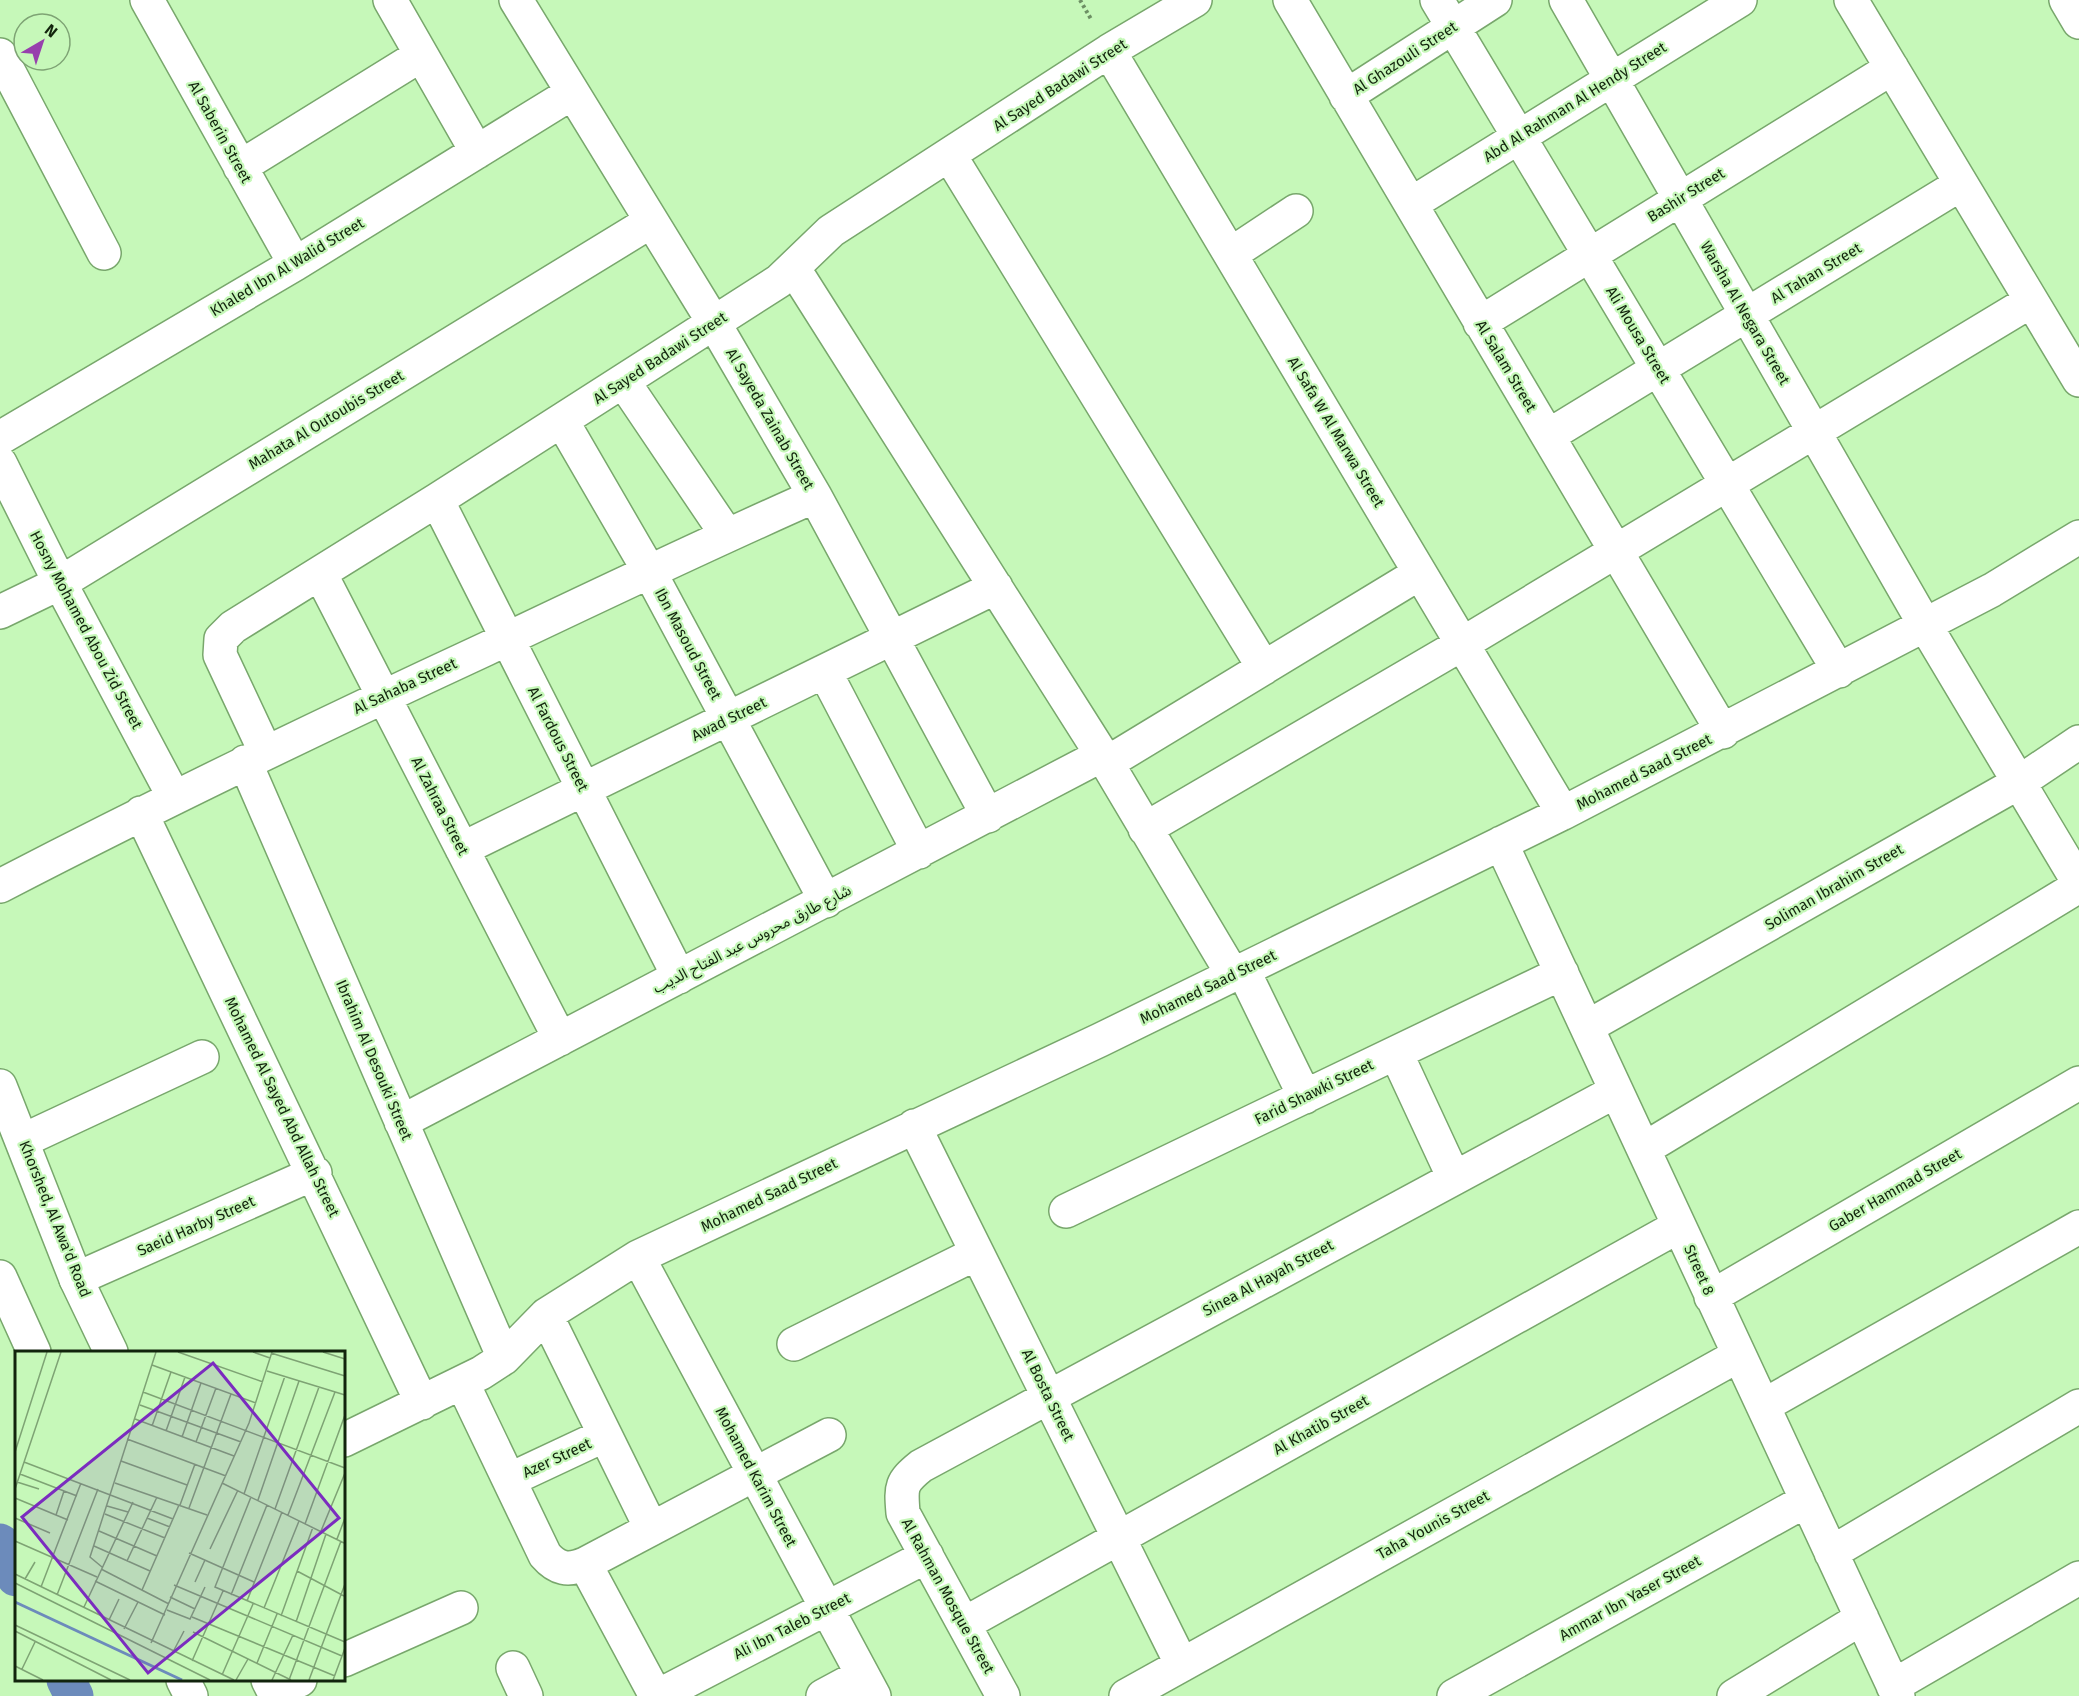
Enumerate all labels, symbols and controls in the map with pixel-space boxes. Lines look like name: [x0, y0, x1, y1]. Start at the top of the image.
north arrow: [12, 12, 72, 72]
street label: Al Ghazouli Street: [1350, 17, 1461, 98]
text: N: [41, 20, 61, 41]
street label: Al Sayed Badawi Street: [990, 35, 1131, 135]
street label: Abd Al Rahman Al Hendy Street: [1480, 38, 1670, 166]
street label: Al Saberin Street: [185, 78, 256, 187]
street label: Bashir Street: [1644, 164, 1728, 226]
street label: Khaled Ibn Al Walid Street: [207, 214, 368, 320]
street label: Warsha Al Negara Street: [1697, 238, 1794, 388]
street label: Al Tahan Street: [1767, 239, 1865, 307]
street label: Ali Mousa Street: [1602, 283, 1674, 387]
street label: Al Sayed Badawi Street: [590, 308, 731, 408]
street label: Al Salam Street: [1472, 317, 1541, 415]
street label: Al Sayeda Zainab Street: [722, 345, 818, 493]
street label: Al Safa W Al Marwa Street: [1284, 353, 1388, 511]
street label: Mahata Al Outoubis Street: [245, 366, 407, 474]
street label: Hosny Mohamed Abou Zid Street: [26, 528, 146, 733]
street label: Ibn Masoud Street: [651, 585, 725, 703]
street label: Al Sahaba Street: [351, 654, 460, 718]
street label: Al Fardous Street: [524, 684, 592, 795]
street label: Awad Street: [689, 693, 770, 745]
street label: Mohamed Saad Street: [1573, 730, 1715, 814]
street label: Al Zahraa Street: [408, 754, 473, 859]
street label: Soliman Ibrahim Street: [1762, 840, 1907, 934]
street label: شارع طارق محروس عبد الفتاح الديب: [650, 881, 856, 1000]
street label: Mohamed Saad Street: [1137, 946, 1280, 1028]
street label: Ibrahim Al Desouki Street: [332, 977, 416, 1143]
street label: Mohamed Al Sayed Abd Allah Street: [221, 994, 343, 1220]
street label: Farid Shawki Street: [1252, 1055, 1377, 1129]
street label: Khorshed, Al Awa'd Road: [15, 1138, 95, 1300]
street label: Gaber Hammad Street: [1825, 1144, 1965, 1235]
street label: Mohamed Saad Street: [698, 1154, 841, 1236]
street label: Saeid Harby Street: [134, 1192, 258, 1260]
street label: Sinea Al Hayah Street: [1200, 1236, 1337, 1320]
street label: Street 8: [1680, 1242, 1718, 1298]
street label: Al Bosta Street: [1018, 1346, 1078, 1444]
inset map: [15, 1351, 345, 1681]
street label: Al Khatib Street: [1270, 1391, 1372, 1459]
street label: Mohamed Karim Street: [711, 1404, 801, 1551]
street label: Azer Street: [520, 1434, 595, 1482]
street label: Taha Younis Street: [1374, 1486, 1493, 1563]
street label: Al Rahman Mosque Street: [898, 1515, 998, 1677]
street label: Ammar Ibn Yaser Street: [1556, 1551, 1704, 1644]
street label: Ali Ibn Taleb Street: [731, 1589, 854, 1663]

